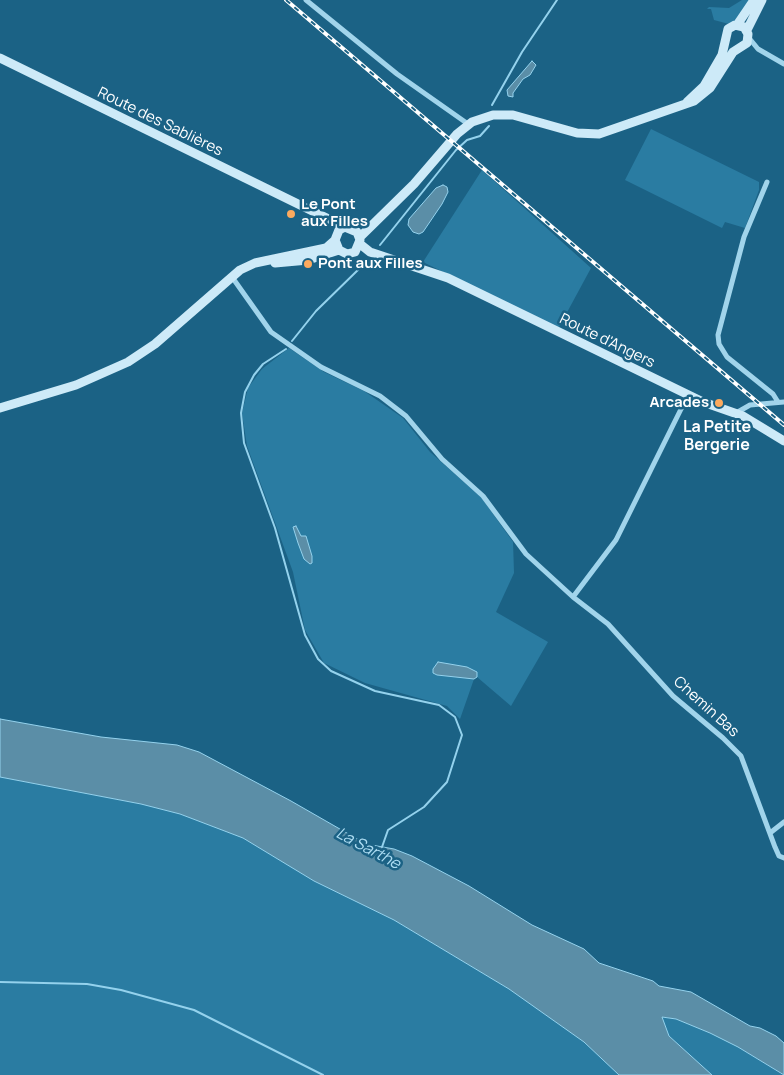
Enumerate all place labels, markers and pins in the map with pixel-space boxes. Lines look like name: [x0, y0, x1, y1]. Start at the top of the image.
place label: Le Pont aux Filles: [301, 196, 368, 231]
marker: Le Pont aux Filles: [285, 208, 297, 220]
place label: Pont aux Filles: [318, 255, 423, 273]
marker: Pont aux Filles: [302, 258, 314, 270]
place label: Arcades: [650, 394, 709, 412]
marker: Arcades: [713, 397, 725, 409]

